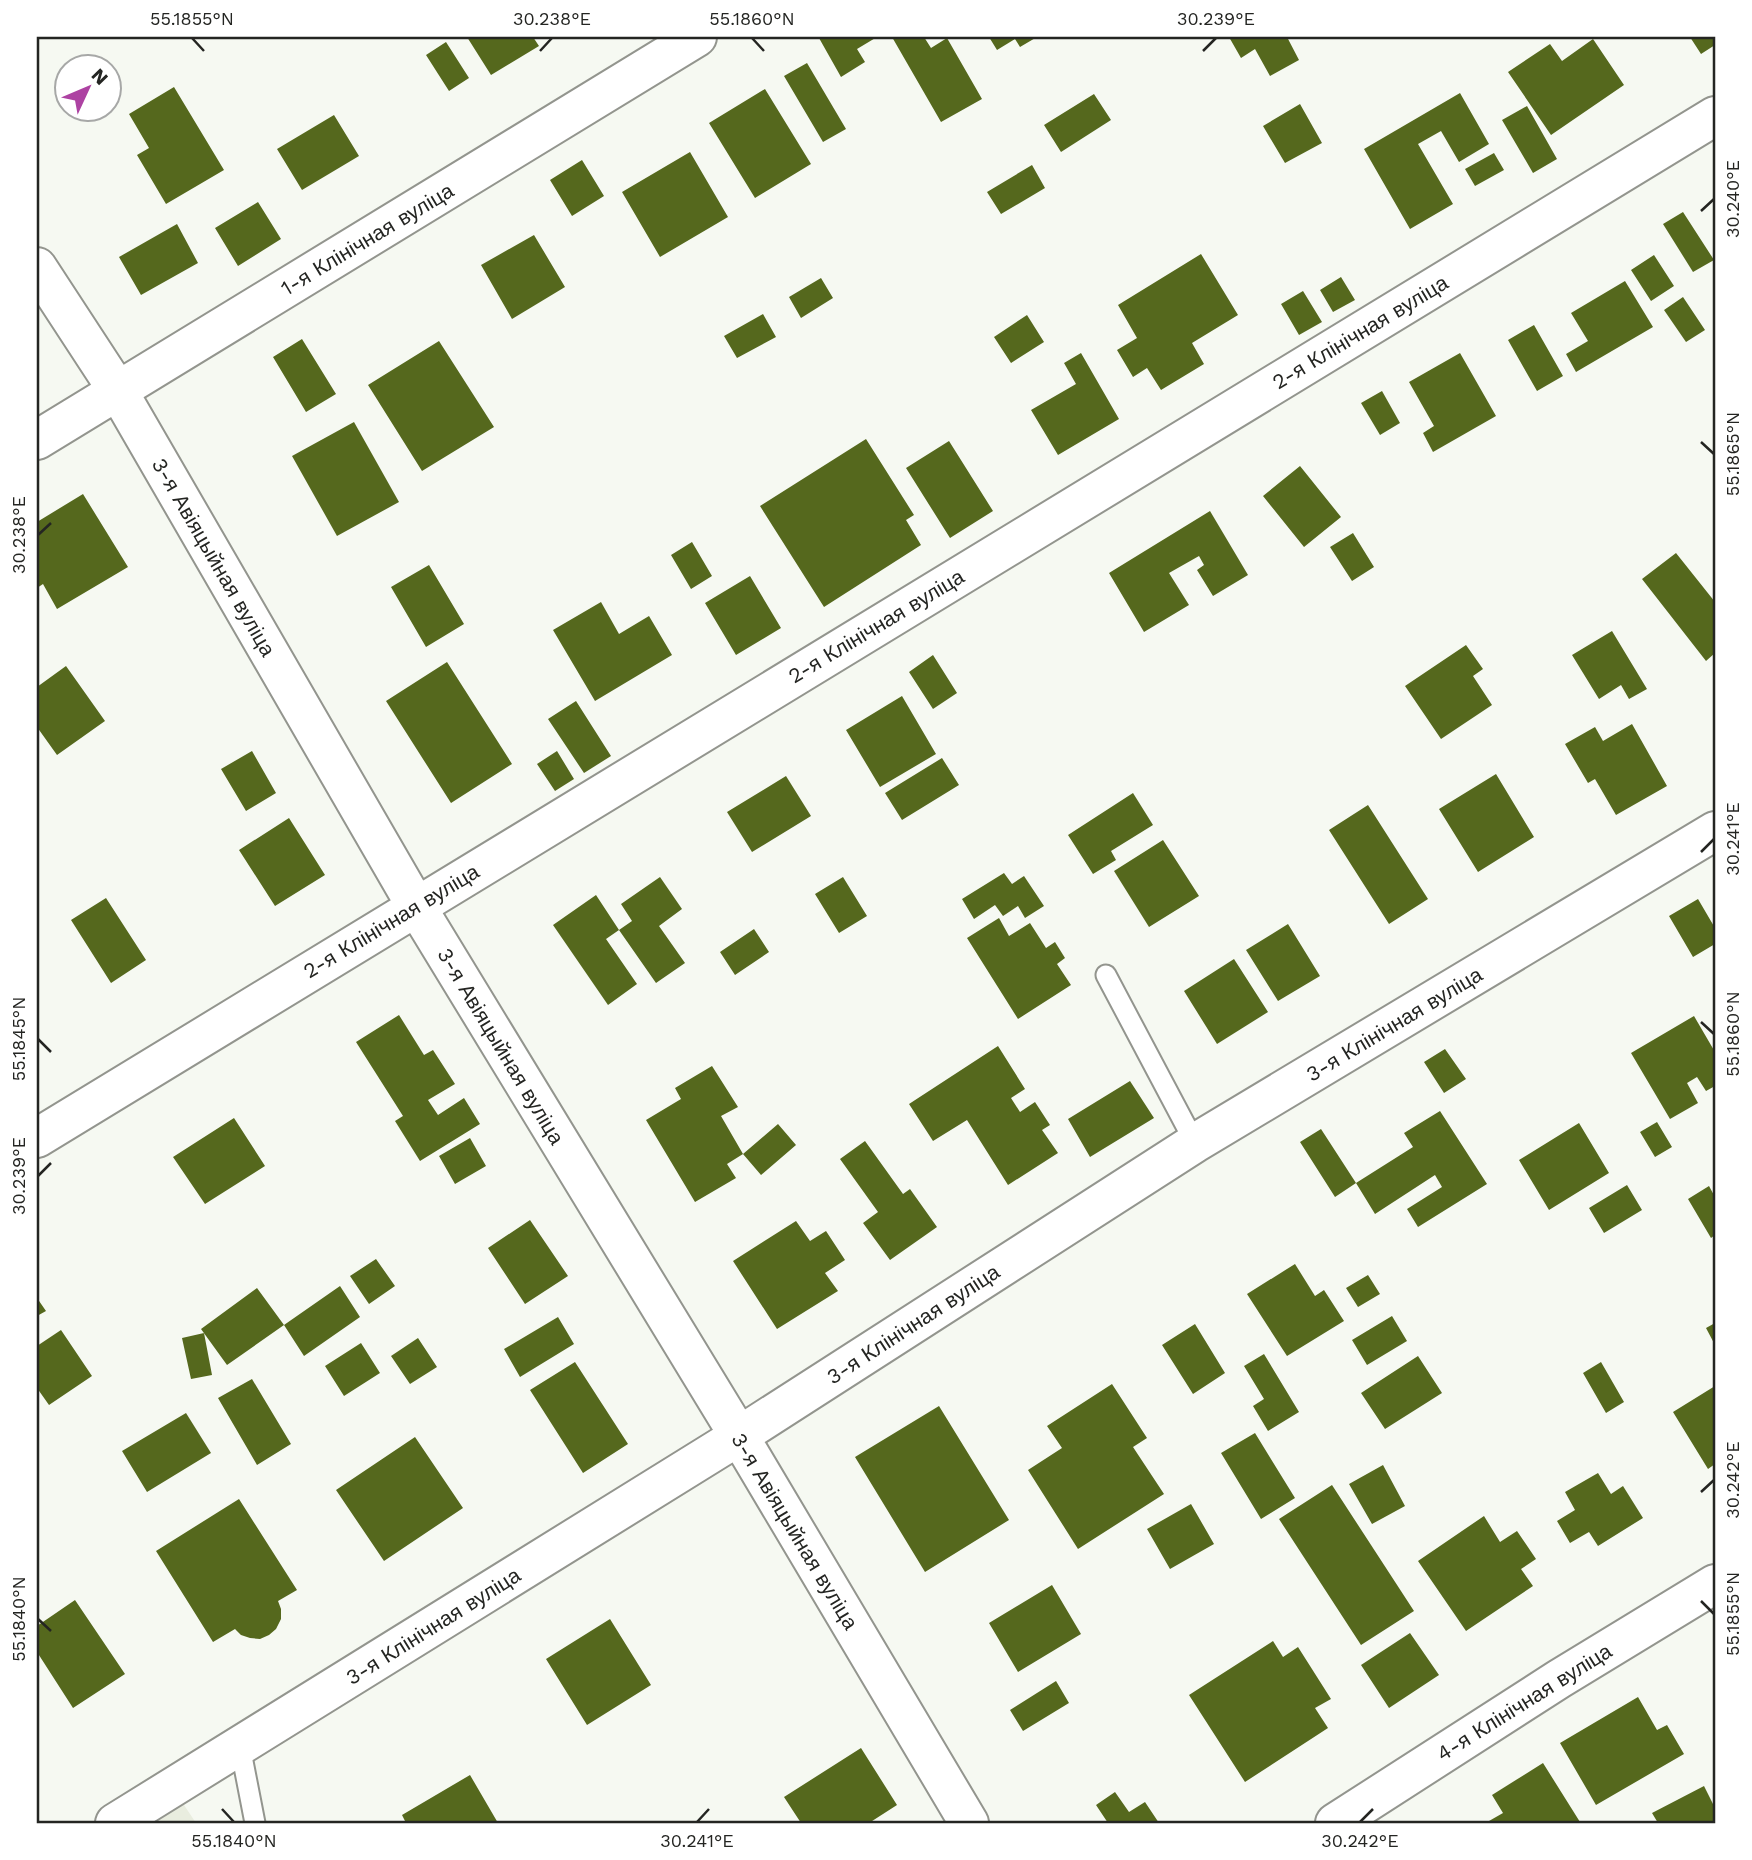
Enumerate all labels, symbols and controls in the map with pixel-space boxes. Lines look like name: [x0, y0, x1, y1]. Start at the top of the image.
text: 55.1855°N: [150, 8, 234, 29]
text: 30.238°E: [513, 8, 591, 29]
text: 55.1860°N: [709, 8, 795, 29]
text: 30.239°E: [1177, 8, 1255, 29]
north arrow: [52, 52, 122, 122]
text: N: [87, 63, 113, 90]
text: 30.240°E: [1722, 160, 1743, 238]
street label: 1-я Клінічная вуліца: [276, 177, 458, 300]
street label: 2-я Клінічная вуліца: [1268, 269, 1453, 394]
text: 55.1865°N: [1722, 412, 1743, 496]
street label: 3-я Авіяцыйная вуліца: [147, 453, 281, 661]
text: 30.238°E: [8, 496, 29, 574]
street label: 2-я Клінічная вуліца: [784, 563, 969, 688]
text: 30.241°E: [1722, 802, 1743, 876]
street label: 2-я Клінічная вуліца: [299, 858, 484, 983]
street label: 3-я Авіяцыйная вуліца: [432, 943, 570, 1149]
street label: 3-я Клінічная вуліца: [1301, 961, 1487, 1086]
text: 55.1860°N: [1722, 991, 1743, 1077]
text: 55.1845°N: [8, 997, 29, 1081]
text: 30.239°E: [8, 1137, 29, 1215]
street label: 3-я Клінічная вуліца: [822, 1259, 1004, 1389]
street label: 3-я Авіяцыйная вуліца: [726, 1428, 864, 1634]
text: 30.242°E: [1722, 1441, 1743, 1519]
street label: 3-я Клінічная вуліца: [341, 1562, 525, 1690]
text: 55.1855°N: [1722, 1572, 1743, 1656]
text: 55.1840°N: [8, 1576, 29, 1662]
street label: 4-я Клінічная вуліца: [1432, 1638, 1616, 1766]
text: 55.1840°N: [191, 1830, 277, 1851]
text: 30.241°E: [660, 1830, 734, 1851]
text: 30.242°E: [1321, 1830, 1399, 1851]

